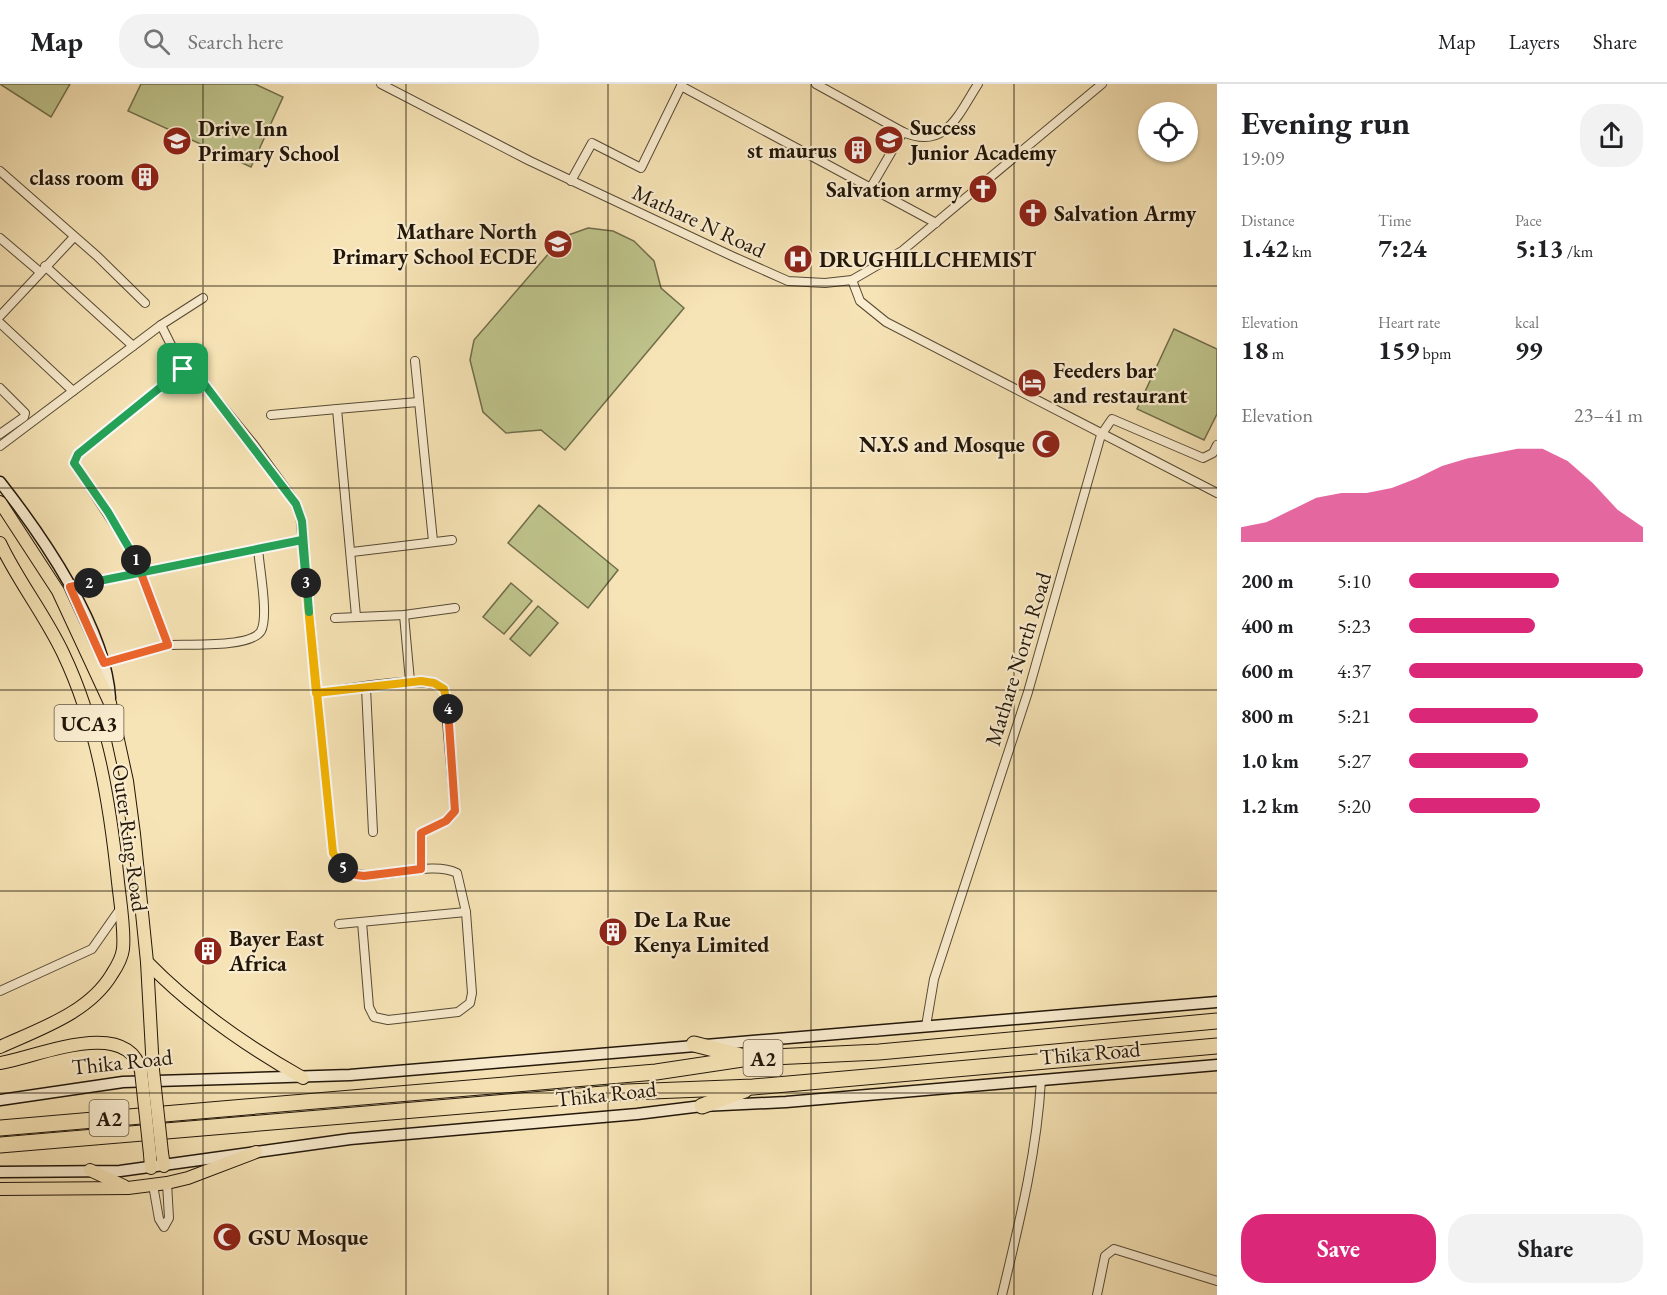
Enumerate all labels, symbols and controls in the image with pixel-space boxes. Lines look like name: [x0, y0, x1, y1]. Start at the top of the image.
search box: [119, 14, 539, 68]
text: Map: [30, 23, 83, 59]
icon: search: [140, 25, 173, 58]
text: Search here: [188, 27, 283, 56]
text: Map: [1438, 28, 1476, 55]
text: Layers: [1509, 28, 1560, 55]
text: Share: [1593, 28, 1637, 55]
text: Evening run: [1241, 101, 1410, 144]
map controls: [1138, 102, 1198, 162]
button: locate: [1138, 102, 1198, 162]
button: share: [1580, 104, 1643, 167]
place label: Success Junior Academy: [908, 113, 1057, 167]
place label: Drive Inn Primary School: [198, 114, 340, 168]
school or university icon: Success Junior Academy: [873, 124, 905, 156]
school or university icon: Drive Inn Primary School: [161, 125, 193, 157]
building icon: st maurus: [842, 134, 874, 166]
place label: st maurus: [747, 136, 837, 165]
text: 19:09: [1241, 145, 1284, 171]
building icon: class room: [129, 161, 161, 193]
place label: class room: [29, 163, 124, 192]
church icon: Salvation army: [967, 173, 999, 205]
place label: Salvation army: [826, 175, 962, 204]
street label: Mathare N Road: [628, 178, 771, 265]
church icon: Salvation Army: [1017, 197, 1049, 229]
place label: Salvation Army: [1054, 199, 1197, 228]
text: Distance: [1241, 210, 1294, 231]
text: Time: [1378, 210, 1411, 231]
text: Pace: [1515, 210, 1542, 231]
place label: Mathare North Primary School ECDE: [332, 217, 537, 271]
school or university icon: Mathare North Primary School ECDE: [542, 228, 574, 260]
text: 1.42: [1241, 231, 1289, 265]
text: 7:24: [1378, 231, 1427, 265]
text: 5:13: [1515, 231, 1564, 265]
text: km: [1289, 241, 1312, 262]
text: /km: [1564, 241, 1593, 262]
hospital icon: DRUGHILLCHEMIST: [782, 243, 814, 275]
place label: DRUGHILLCHEMIST: [819, 245, 1037, 274]
text: Elevation: [1241, 312, 1299, 333]
text: Heart rate: [1378, 312, 1440, 333]
text: kcal: [1515, 312, 1539, 333]
text: 18: [1241, 333, 1269, 367]
text: 159: [1378, 333, 1419, 367]
text: 99: [1515, 333, 1543, 367]
pin: [157, 343, 208, 394]
text: m: [1269, 343, 1284, 364]
text: bpm: [1419, 343, 1451, 364]
icon: arrive: [166, 352, 199, 385]
place label: Feeders bar and restaurant: [1053, 356, 1188, 410]
hotel icon: Feeders bar and restaurant: [1016, 367, 1048, 399]
text: Elevation: [1241, 402, 1313, 428]
text: 23–41 m: [1574, 402, 1643, 428]
mosque icon: N.Y.S and Mosque: [1030, 428, 1062, 460]
place label: N.Y.S and Mosque: [859, 430, 1025, 459]
pin: 1: [121, 545, 151, 575]
text: 1: [132, 549, 140, 570]
pin: 2: [74, 568, 104, 598]
pin: 3: [291, 568, 321, 598]
street label: Mathare North Road: [978, 568, 1058, 749]
text: 200 m: [1241, 568, 1294, 594]
text: 5:10: [1337, 568, 1371, 594]
text: 2: [85, 572, 93, 593]
text: 3: [302, 572, 310, 593]
text: 400 m: [1241, 613, 1294, 639]
text: 5:23: [1337, 613, 1371, 639]
text: 600 m: [1241, 658, 1294, 684]
text: 4:37: [1337, 658, 1371, 684]
pin: 4: [433, 694, 463, 724]
text: 4: [444, 698, 452, 719]
text: 800 m: [1241, 703, 1294, 729]
text: 5:21: [1337, 703, 1371, 729]
road number: UCA3: [54, 705, 124, 741]
text: 1.0 km: [1241, 748, 1299, 774]
text: 5:27: [1337, 748, 1371, 774]
street label: Outer Ring Road: [105, 763, 155, 914]
text: 1.2 km: [1241, 793, 1299, 819]
text: 5:20: [1337, 793, 1371, 819]
pin: 5: [328, 853, 358, 883]
text: 5: [339, 857, 347, 878]
place label: De La Rue Kenya Limited: [634, 905, 769, 959]
building icon: De La Rue Kenya Limited: [597, 916, 629, 948]
place label: Bayer East Africa: [228, 924, 325, 978]
building icon: Bayer East Africa: [192, 935, 224, 967]
street label: Thika Road: [1038, 1034, 1142, 1072]
road number: A2: [744, 1040, 783, 1076]
street label: Thika Road: [70, 1042, 175, 1082]
street label: Thika Road: [554, 1074, 659, 1114]
road number: A2: [90, 1100, 128, 1136]
button: Save: [1241, 1214, 1436, 1283]
button: Share: [1448, 1214, 1643, 1283]
mosque icon: GSU Mosque: [211, 1221, 243, 1253]
place label: GSU Mosque: [248, 1223, 368, 1252]

